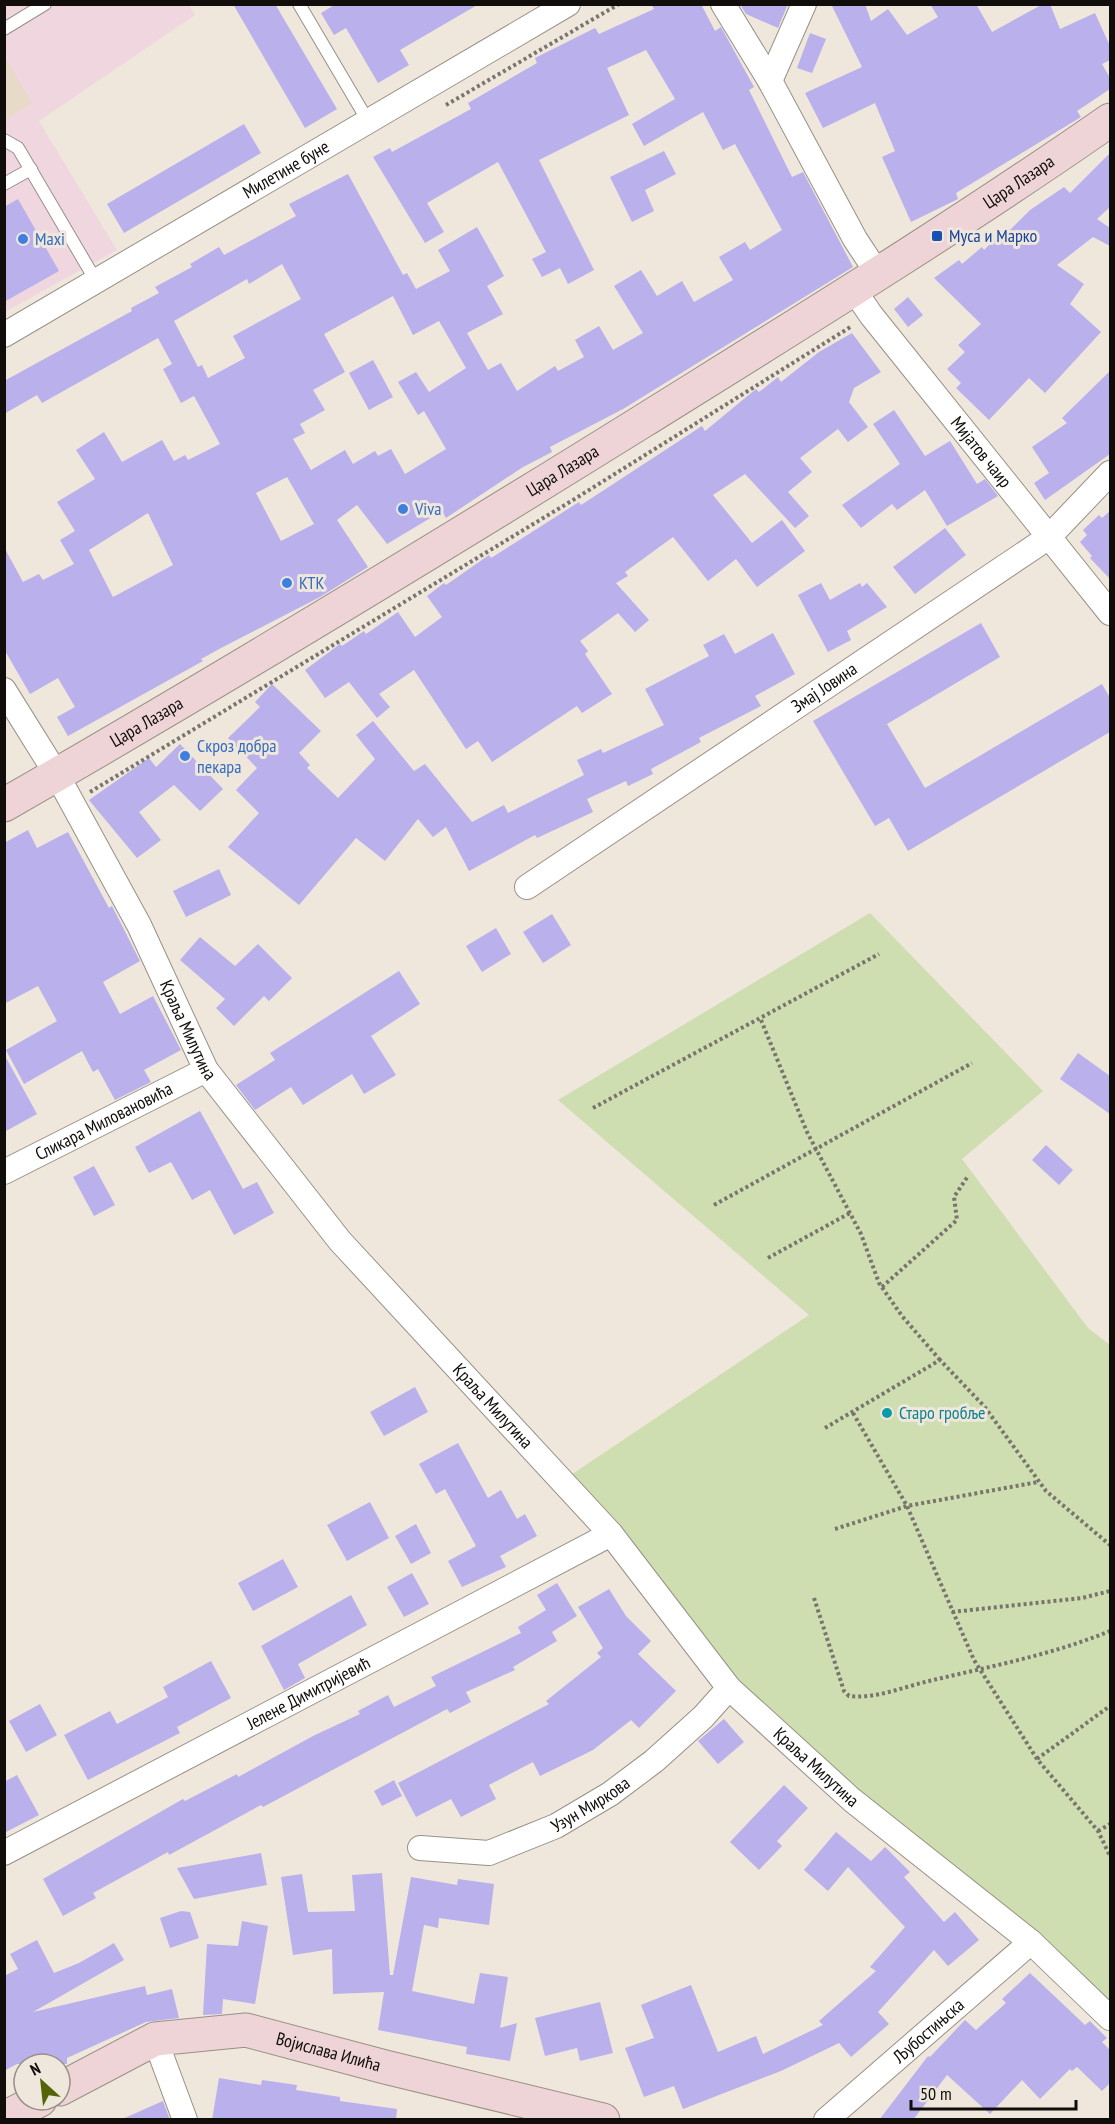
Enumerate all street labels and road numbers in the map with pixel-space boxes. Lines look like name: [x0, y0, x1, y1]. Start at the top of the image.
street label: Милетине буне: [238, 135, 333, 203]
street label: Цара Лазара: [979, 150, 1059, 214]
street label: Мијатов чаир: [946, 411, 1017, 492]
street label: Цара Лазара: [522, 439, 603, 501]
street label: Змај Јовина: [787, 657, 861, 717]
street label: Цара Лазара: [106, 691, 187, 752]
street label: Краља Милутина: [155, 976, 222, 1085]
street label: Сликара Миловановића: [31, 1077, 176, 1165]
street label: Краља Милутина: [448, 1358, 538, 1453]
street label: Јелене Димитријевић: [242, 1651, 374, 1735]
street label: Краља Милутина: [769, 1722, 864, 1812]
street label: Узун Миркова: [547, 1771, 634, 1837]
street label: Љубостињска: [887, 1993, 969, 2068]
street label: Војислава Илића: [274, 2027, 383, 2076]

